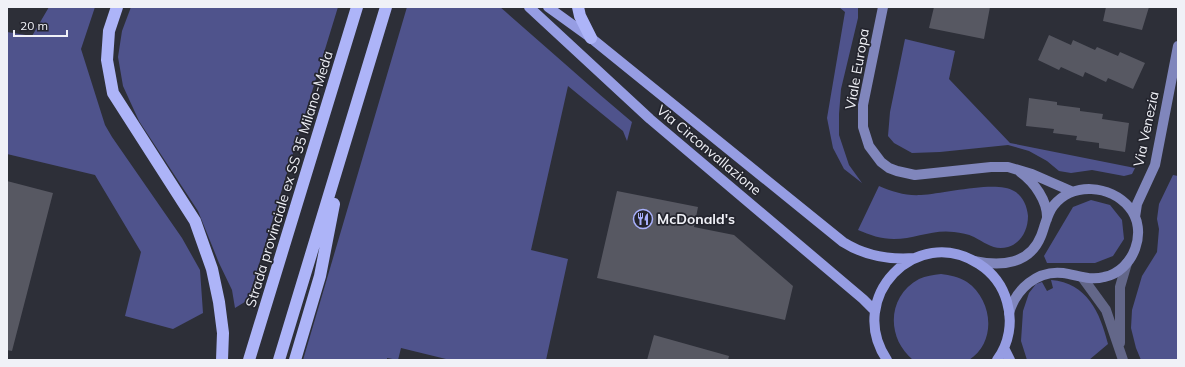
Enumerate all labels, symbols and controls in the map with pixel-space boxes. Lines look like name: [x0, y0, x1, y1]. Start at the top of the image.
scale bar: [14, 12, 67, 38]
text: 20 m: [20, 18, 48, 33]
street label: Viale Europa: [841, 27, 873, 111]
street label: Strada provinciale ex SS 35 Milano-Meda: [241, 49, 337, 309]
street label: Via Venezia: [1129, 90, 1163, 168]
street label: Via Circonvallazione: [653, 101, 765, 199]
restaurant icon: McDonald's: [632, 208, 654, 230]
place label: McDonald's: [657, 210, 735, 228]

